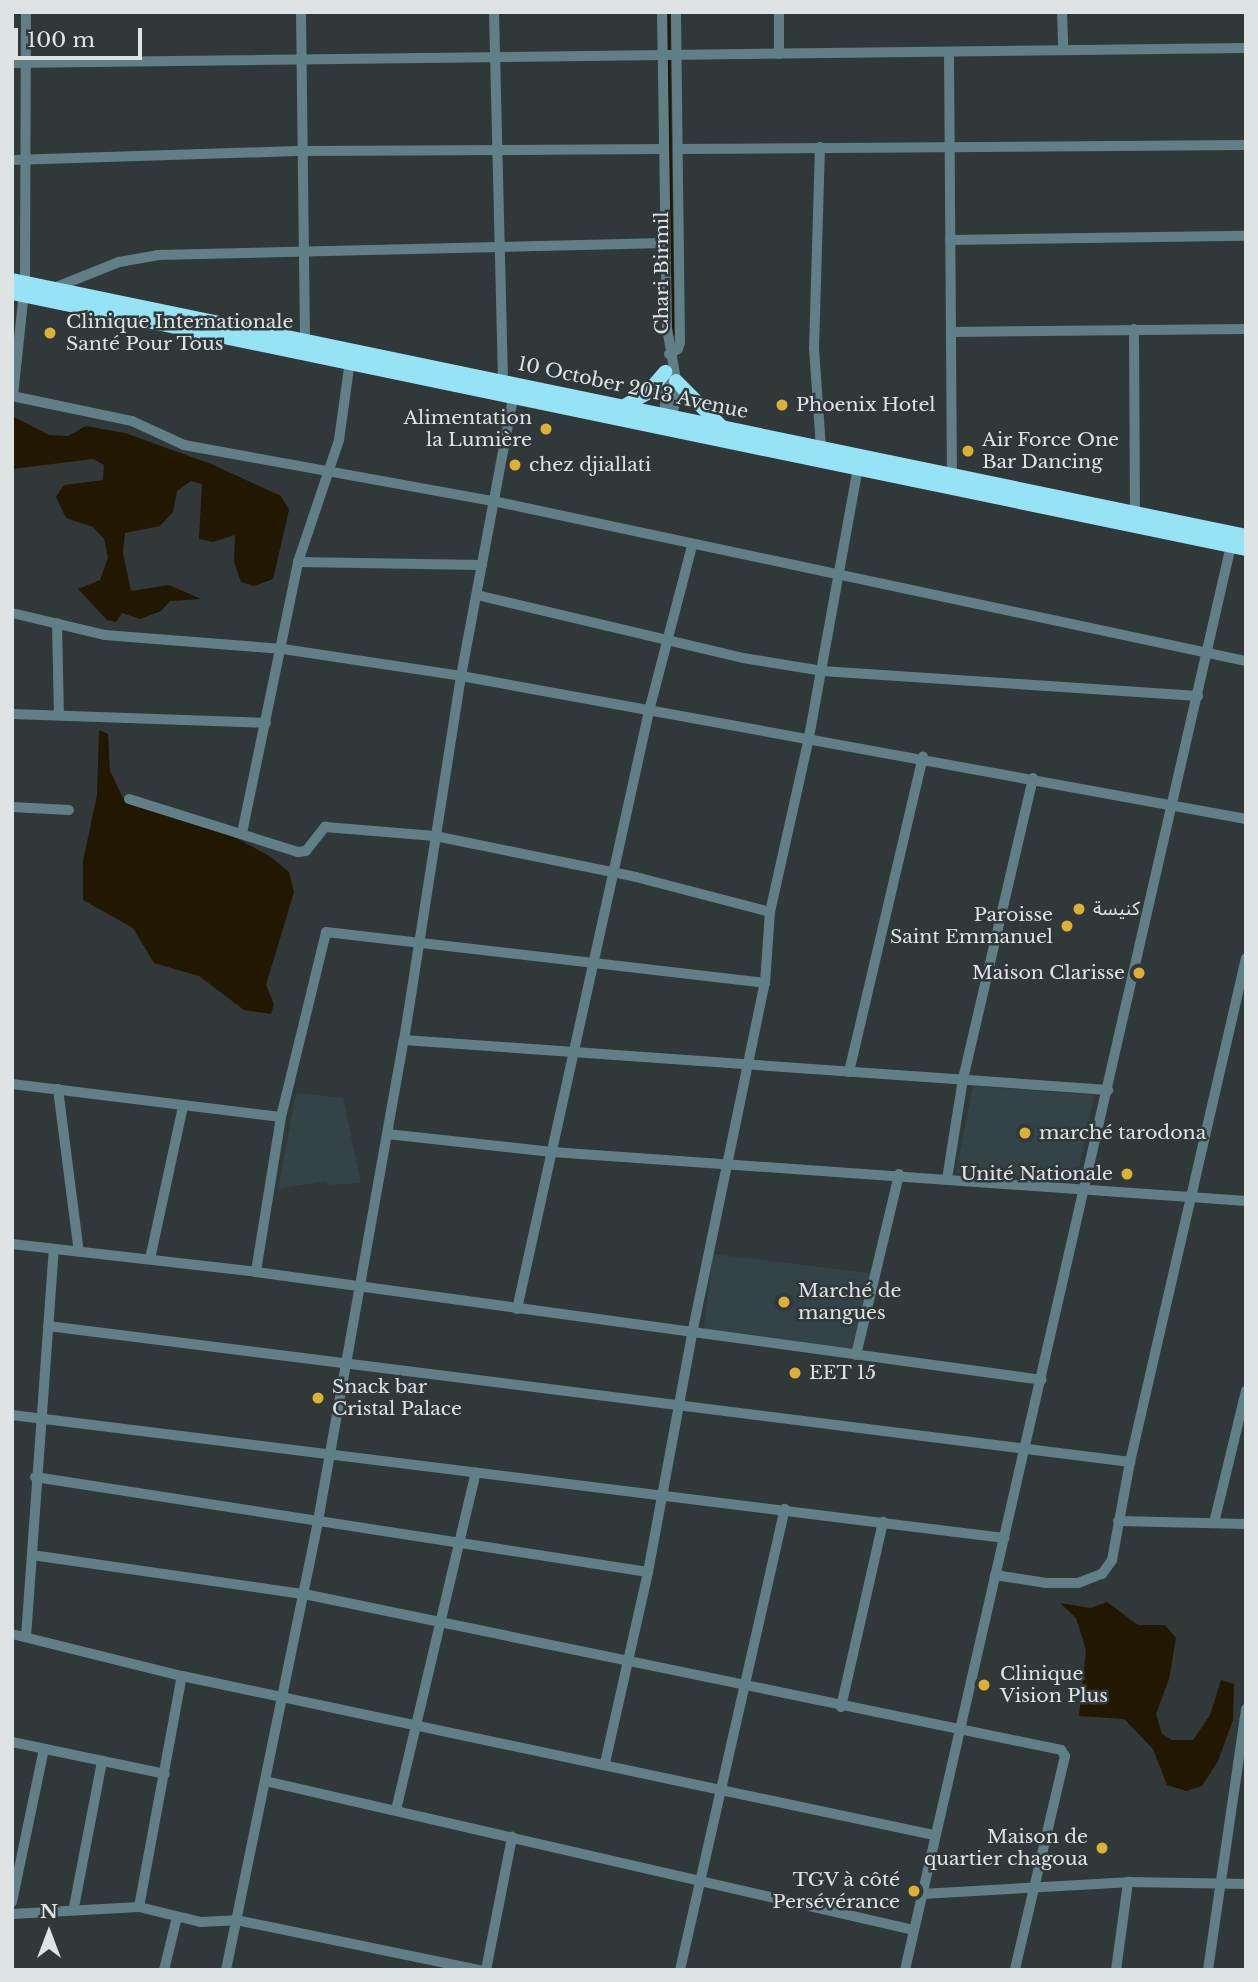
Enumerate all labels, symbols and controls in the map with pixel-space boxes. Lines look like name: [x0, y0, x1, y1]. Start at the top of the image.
scale bar: [18, 14, 145, 58]
text: 100 m: [27, 27, 95, 53]
street label: Chari Birmil: [651, 212, 673, 334]
place label: Clinique Internationale Santé Pour Tous: [66, 311, 293, 355]
marker: Clinique Internationale Santé Pour Tous: [40, 323, 60, 343]
street label: 10 October 2013 Avenue: [515, 352, 751, 424]
place label: Phoenix Hotel: [796, 394, 936, 416]
marker: Phoenix Hotel: [774, 397, 790, 413]
place label: Alimentation la Lumière: [403, 407, 532, 451]
marker: Alimentation la Lumière: [538, 421, 554, 437]
place label: Air Force One Bar Dancing: [982, 429, 1119, 473]
marker: Air Force One Bar Dancing: [960, 443, 976, 459]
place label: chez djiallati: [529, 454, 651, 476]
marker: chez djiallati: [507, 457, 523, 473]
place label: كنيسة: [1093, 898, 1140, 920]
marker: كنيسة: [1071, 901, 1087, 917]
place label: Paroisse Saint Emmanuel: [890, 904, 1053, 948]
marker: Paroisse Saint Emmanuel: [1059, 918, 1075, 934]
place label: Maison Clarisse: [972, 962, 1125, 984]
marker: Maison Clarisse: [1131, 965, 1147, 981]
place label: marché tarodona: [1039, 1122, 1206, 1144]
marker: marché tarodona: [1017, 1125, 1033, 1141]
place label: Unité Nationale: [960, 1163, 1113, 1185]
marker: Unité Nationale: [1119, 1166, 1135, 1182]
place label: Marché de mangues: [798, 1280, 901, 1324]
marker: Marché de mangues: [776, 1294, 792, 1310]
place label: EET 15: [809, 1362, 877, 1384]
marker: EET 15: [787, 1365, 803, 1381]
place label: Snack bar Cristal Palace: [332, 1376, 462, 1420]
marker: Snack bar Cristal Palace: [310, 1390, 326, 1406]
place label: Clinique Vision Plus: [1000, 1663, 1108, 1707]
marker: Clinique Vision Plus: [974, 1675, 994, 1695]
place label: Maison de quartier chagoua: [923, 1826, 1088, 1870]
marker: Maison de quartier chagoua: [1094, 1840, 1110, 1856]
place label: TGV à côté Persévérance: [772, 1869, 900, 1913]
marker: TGV à côté Persévérance: [906, 1883, 922, 1899]
north arrow: [14, 1898, 84, 1968]
text: N: [40, 1900, 58, 1923]

